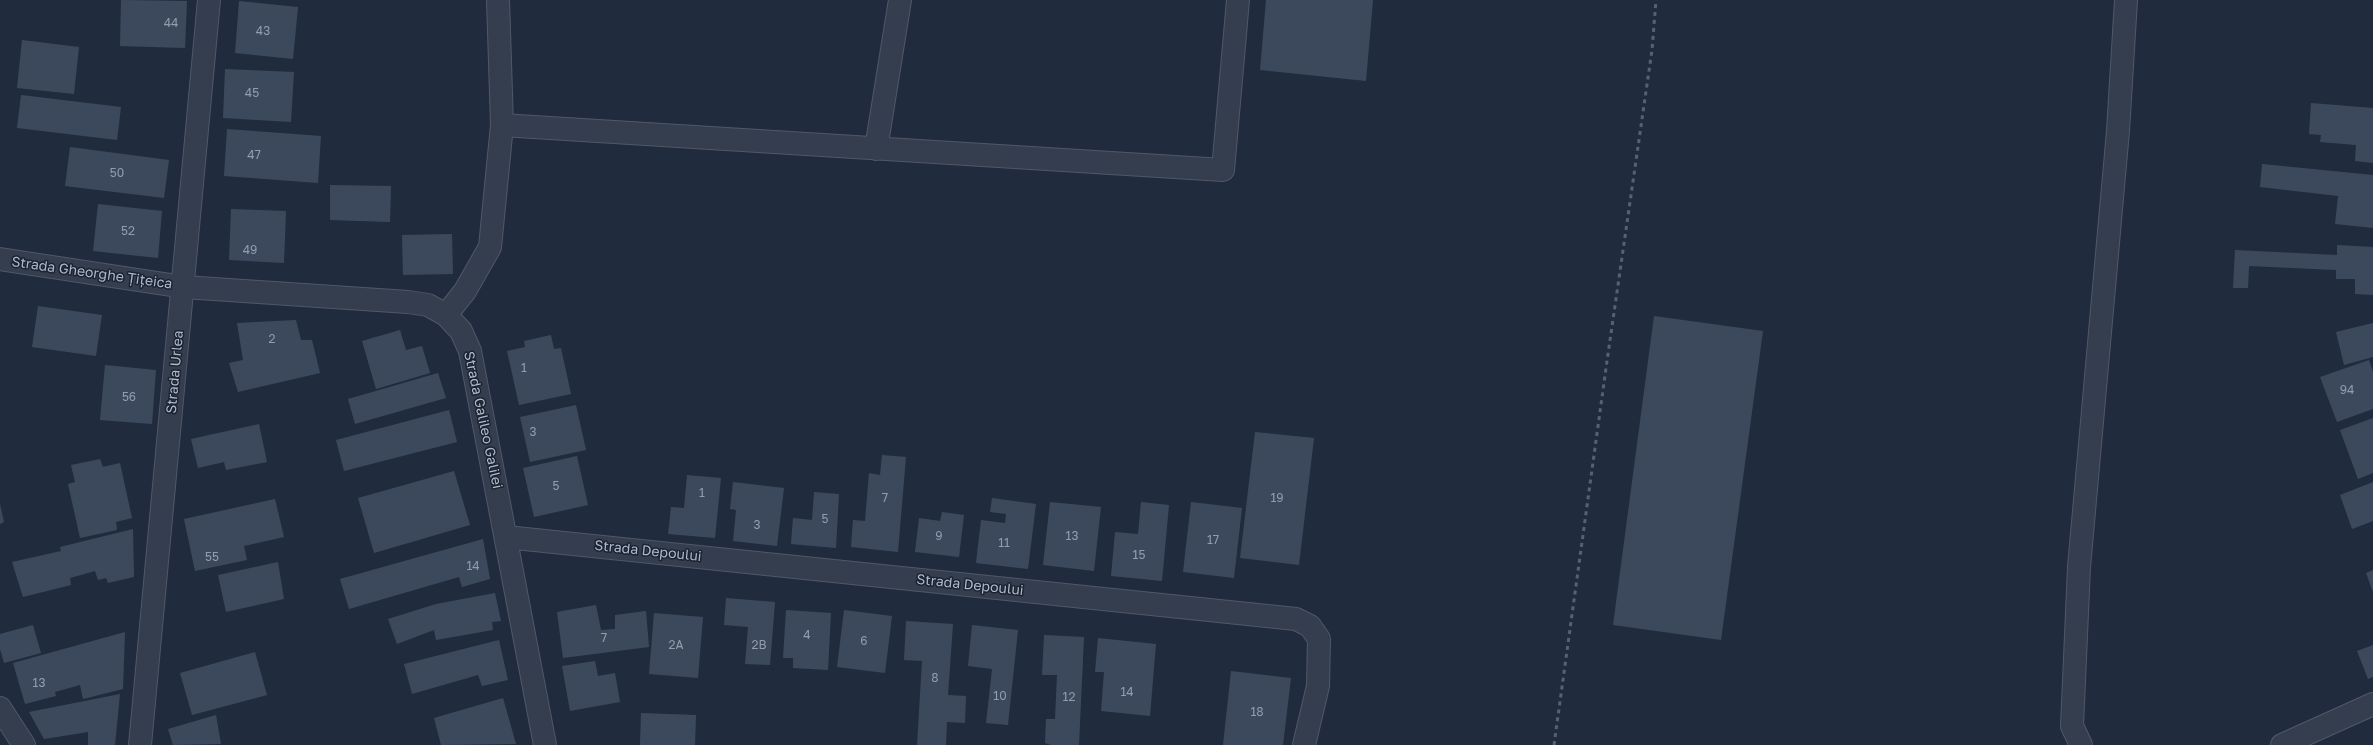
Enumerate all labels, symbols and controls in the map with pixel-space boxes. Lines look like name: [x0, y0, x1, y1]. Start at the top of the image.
house number: 44: [164, 16, 178, 30]
house number: 43: [256, 24, 270, 38]
house number: 45: [245, 86, 259, 100]
house number: 47: [247, 148, 261, 162]
house number: 50: [110, 166, 124, 180]
house number: 52: [121, 224, 135, 238]
house number: 49: [243, 243, 257, 257]
street label: Strada Gheorghe Țițeica: [11, 253, 173, 293]
street label: Strada Urlea: [163, 330, 187, 414]
house number: 2: [269, 332, 275, 346]
street label: Strada Galileo Galilei: [460, 350, 506, 490]
house number: 1: [521, 361, 527, 375]
house number: 94: [2340, 383, 2354, 397]
house number: 56: [122, 390, 136, 404]
house number: 3: [529, 425, 537, 439]
house number: 5: [553, 479, 559, 493]
house number: 1: [699, 486, 705, 500]
house number: 7: [882, 491, 888, 505]
house number: 19: [1270, 491, 1284, 505]
house number: 5: [822, 512, 828, 526]
house number: 3: [753, 518, 761, 532]
house number: 9: [935, 529, 943, 543]
house number: 13: [1066, 529, 1078, 543]
house number: 17: [1207, 533, 1219, 547]
house number: 11: [998, 536, 1010, 550]
street label: Strada Depoului: [594, 537, 702, 565]
house number: 15: [1133, 548, 1145, 562]
house number: 55: [205, 550, 219, 564]
house number: 14: [466, 559, 480, 573]
street label: Strada Depoului: [916, 571, 1024, 599]
house number: 4: [803, 628, 811, 642]
house number: 7: [601, 631, 607, 645]
house number: 6: [860, 634, 868, 648]
house number: 2A: [669, 638, 683, 652]
house number: 2B: [752, 638, 766, 652]
house number: 8: [931, 671, 939, 685]
house number: 13: [33, 676, 45, 690]
house number: 14: [1120, 685, 1134, 699]
house number: 10: [993, 689, 1007, 703]
house number: 12: [1063, 690, 1075, 704]
house number: 18: [1250, 705, 1264, 719]

